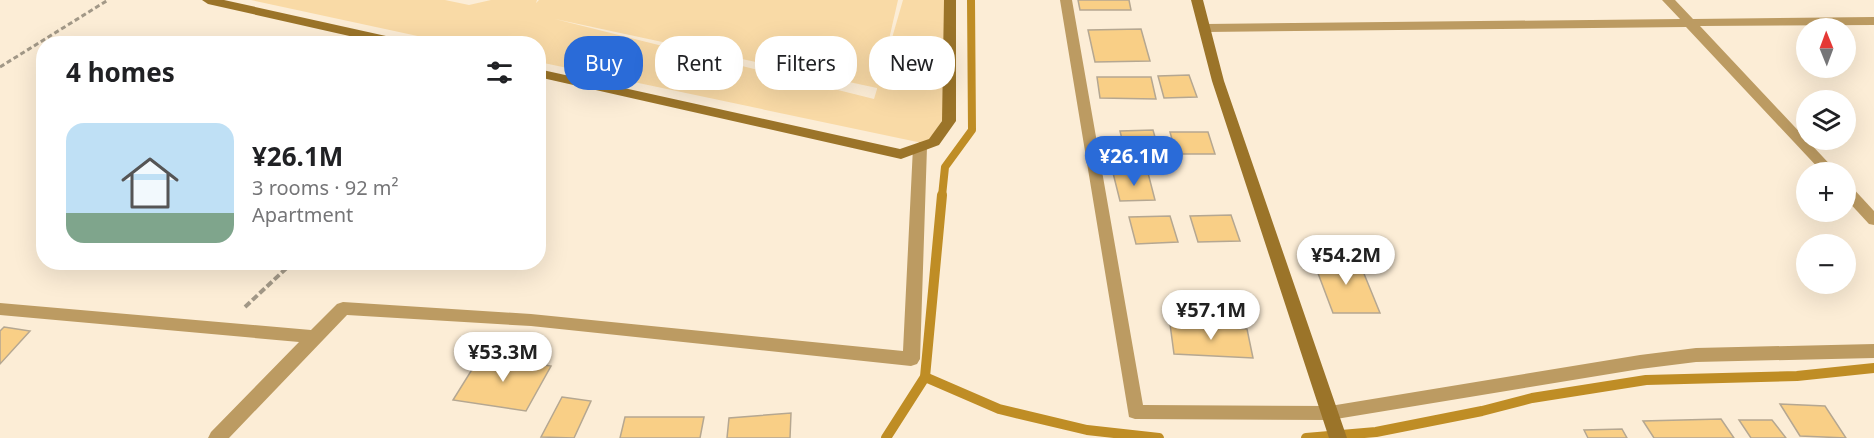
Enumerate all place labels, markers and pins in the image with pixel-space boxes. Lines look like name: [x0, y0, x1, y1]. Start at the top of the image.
pin: ¥26.1M: [1085, 136, 1183, 187]
pin: ¥54.2M: [1297, 235, 1395, 286]
pin: ¥57.1M: [1162, 290, 1260, 341]
pin: ¥53.3M: [454, 332, 552, 383]

